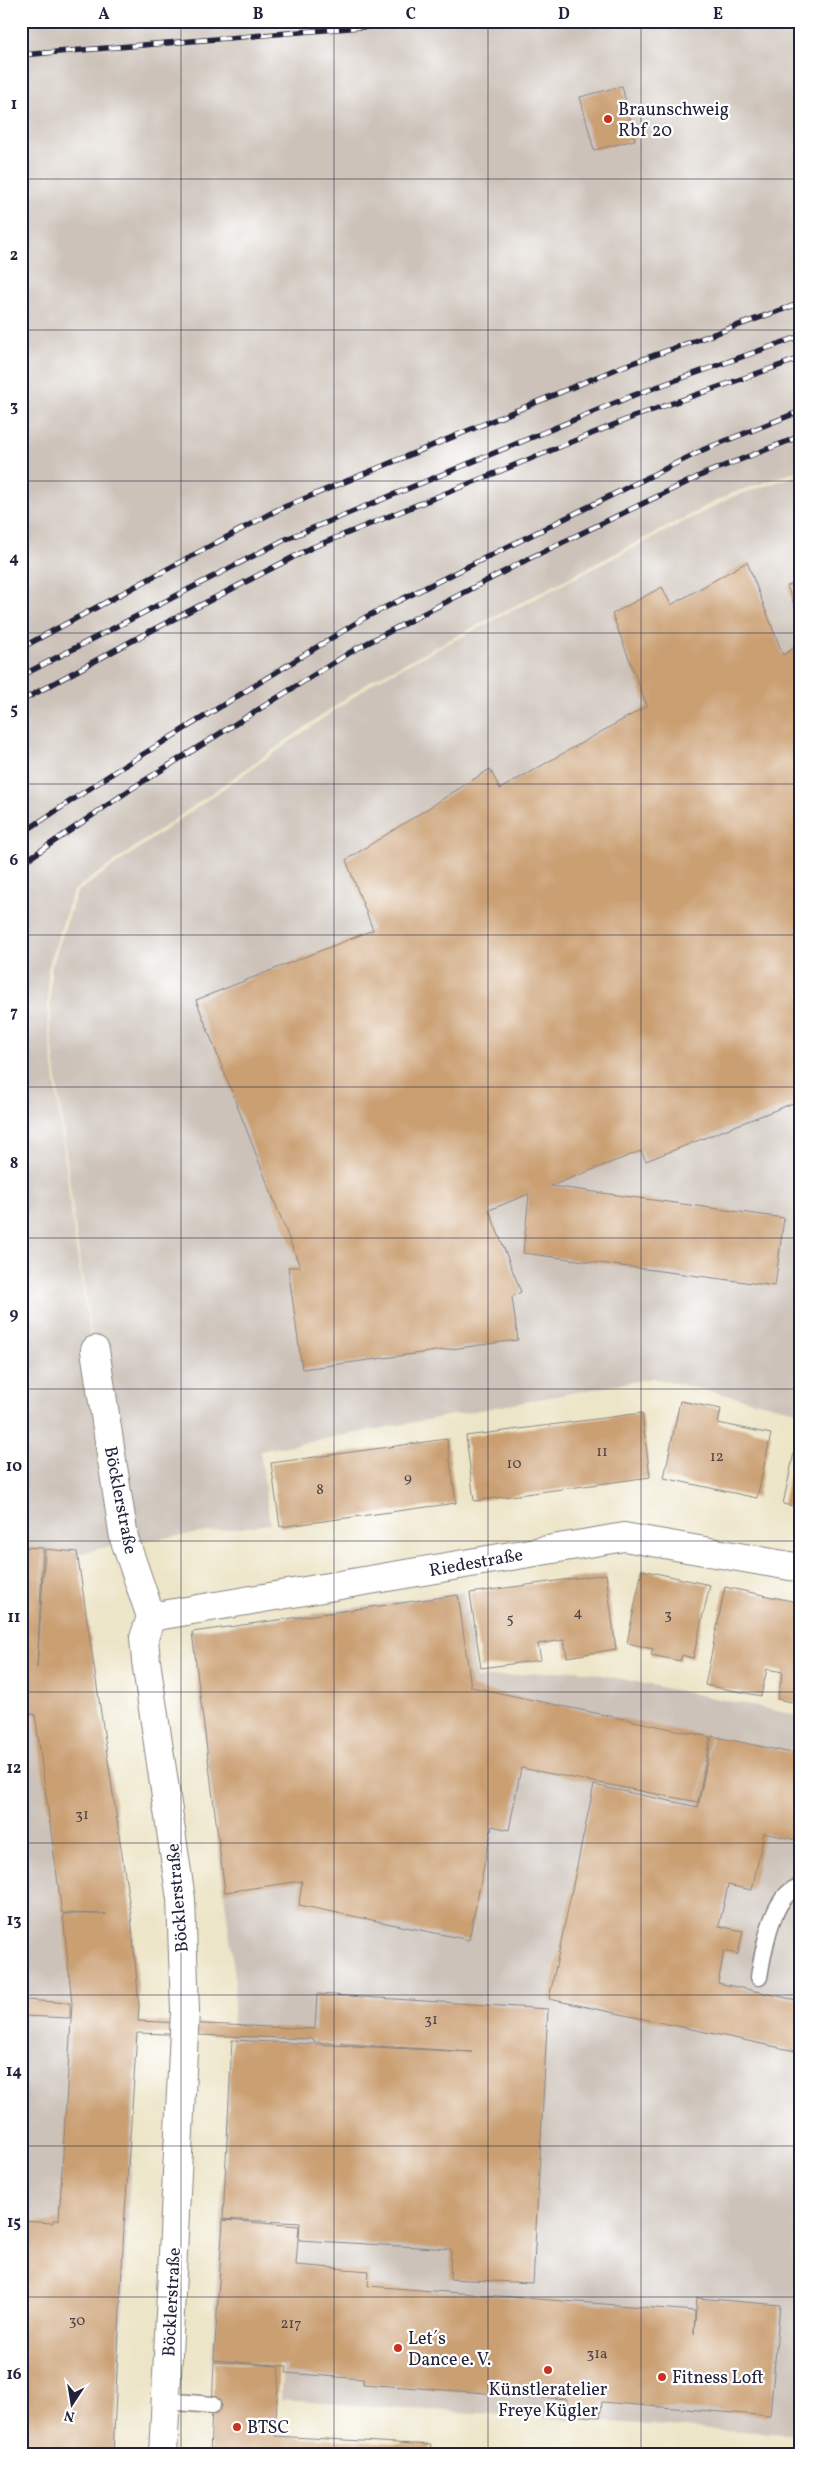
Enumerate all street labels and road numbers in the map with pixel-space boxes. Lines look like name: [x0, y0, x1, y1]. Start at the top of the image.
street label: Böcklerstraße: [97, 1444, 142, 1556]
street label: Riedestraße: [427, 1543, 525, 1584]
street label: Böcklerstraße: [161, 1842, 196, 1953]
street label: Böcklerstraße: [157, 2247, 188, 2357]

